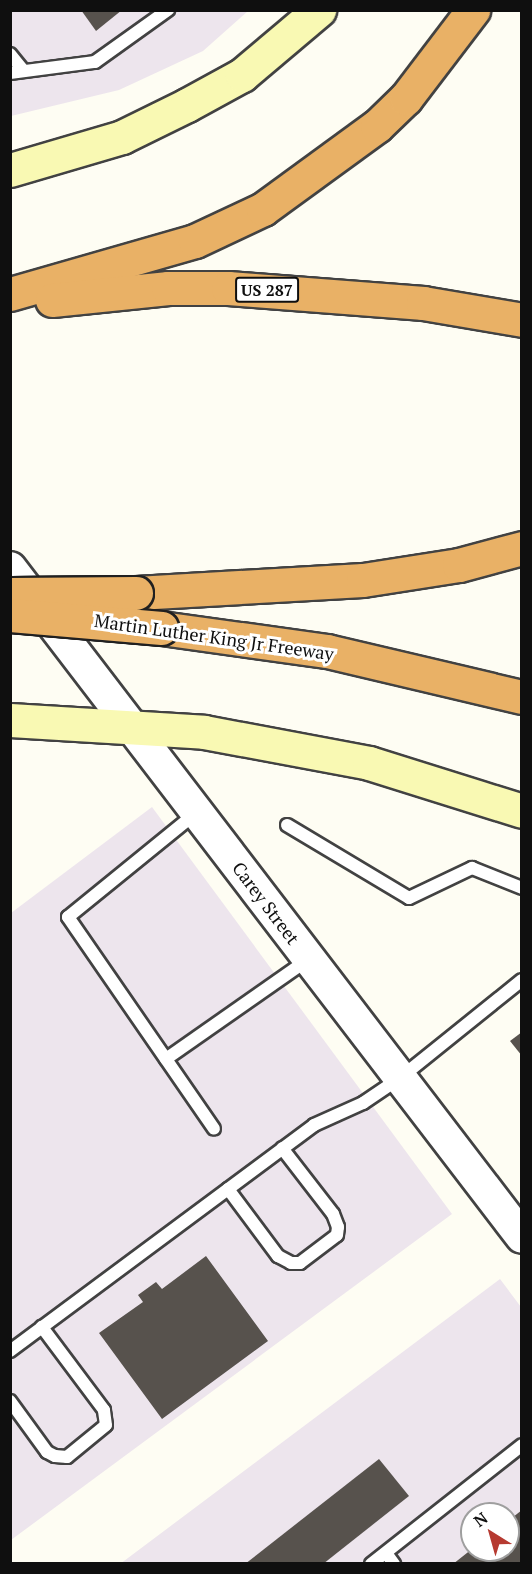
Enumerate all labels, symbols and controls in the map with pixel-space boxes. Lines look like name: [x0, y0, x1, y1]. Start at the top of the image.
road number: US 287: [234, 277, 300, 303]
street label: Martin Luther King Jr Freeway: [93, 609, 335, 665]
street label: Carey Street: [228, 857, 304, 949]
north arrow: [460, 1502, 520, 1562]
text: N: [469, 1507, 492, 1532]

